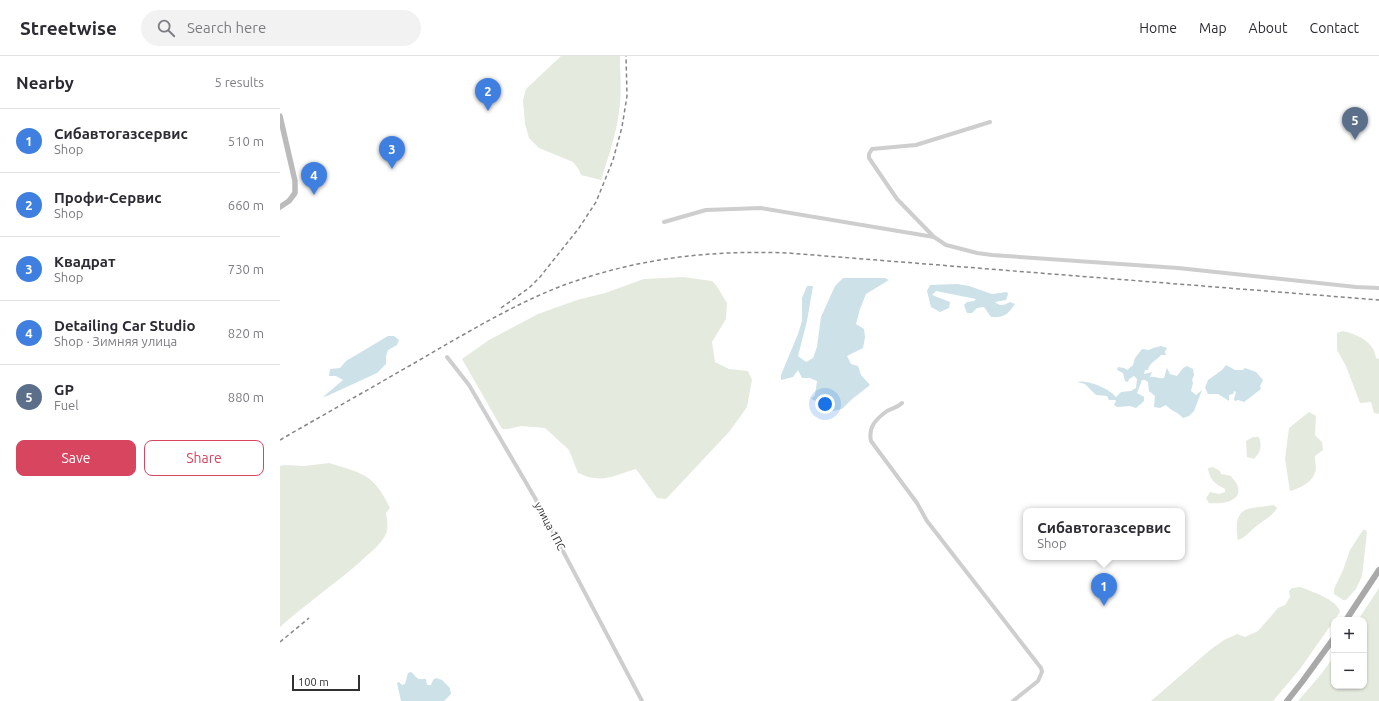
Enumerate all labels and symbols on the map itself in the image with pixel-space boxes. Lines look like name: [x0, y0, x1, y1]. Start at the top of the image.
pin: 2: [475, 78, 501, 111]
pin: 5: [1342, 107, 1368, 140]
pin: 3: [379, 136, 405, 169]
pin: 4: [301, 162, 327, 195]
your location: [815, 394, 835, 414]
street label: улица 1ПС: [532, 500, 568, 553]
pin: 1: [1091, 573, 1117, 606]
scale bar: [292, 673, 360, 692]

